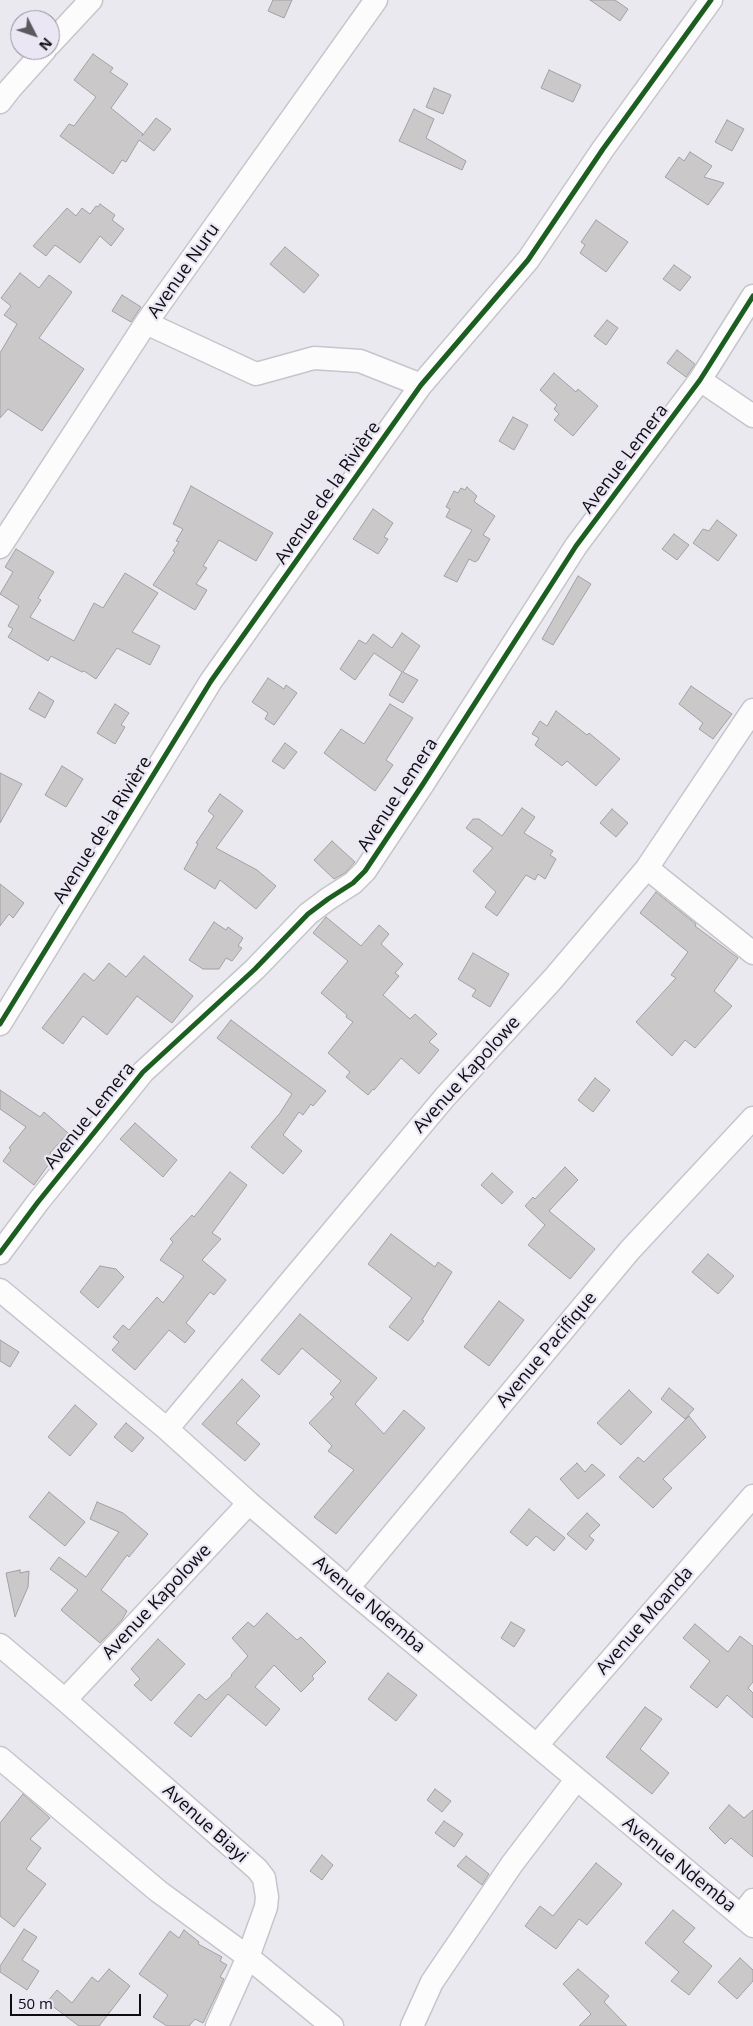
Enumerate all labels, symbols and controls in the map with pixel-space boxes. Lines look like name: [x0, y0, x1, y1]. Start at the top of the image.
north arrow: [10, 10, 60, 60]
text: N: [35, 34, 57, 55]
street label: Avenue Nuru: [144, 220, 224, 322]
street label: Avenue Lemera: [577, 400, 673, 518]
street label: Avenue de la Rivière: [271, 418, 385, 568]
street label: Avenue Lemera: [353, 734, 443, 856]
street label: Avenue de la Rivière: [49, 753, 157, 907]
street label: Avenue Kapolowe: [409, 1012, 525, 1138]
street label: Avenue Lemera: [40, 1058, 140, 1174]
street label: Avenue Pacifique: [492, 1288, 602, 1412]
street label: Avenue Kapolowe: [98, 1540, 216, 1664]
street label: Avenue Ndemba: [309, 1552, 429, 1658]
street label: Avenue Moanda: [592, 1562, 698, 1680]
street label: Avenue Biayi: [158, 1780, 252, 1868]
street label: Avenue Ndemba: [618, 1813, 740, 1917]
scale bar: [12, 1984, 144, 2016]
text: 50 m: [18, 1993, 53, 2013]

